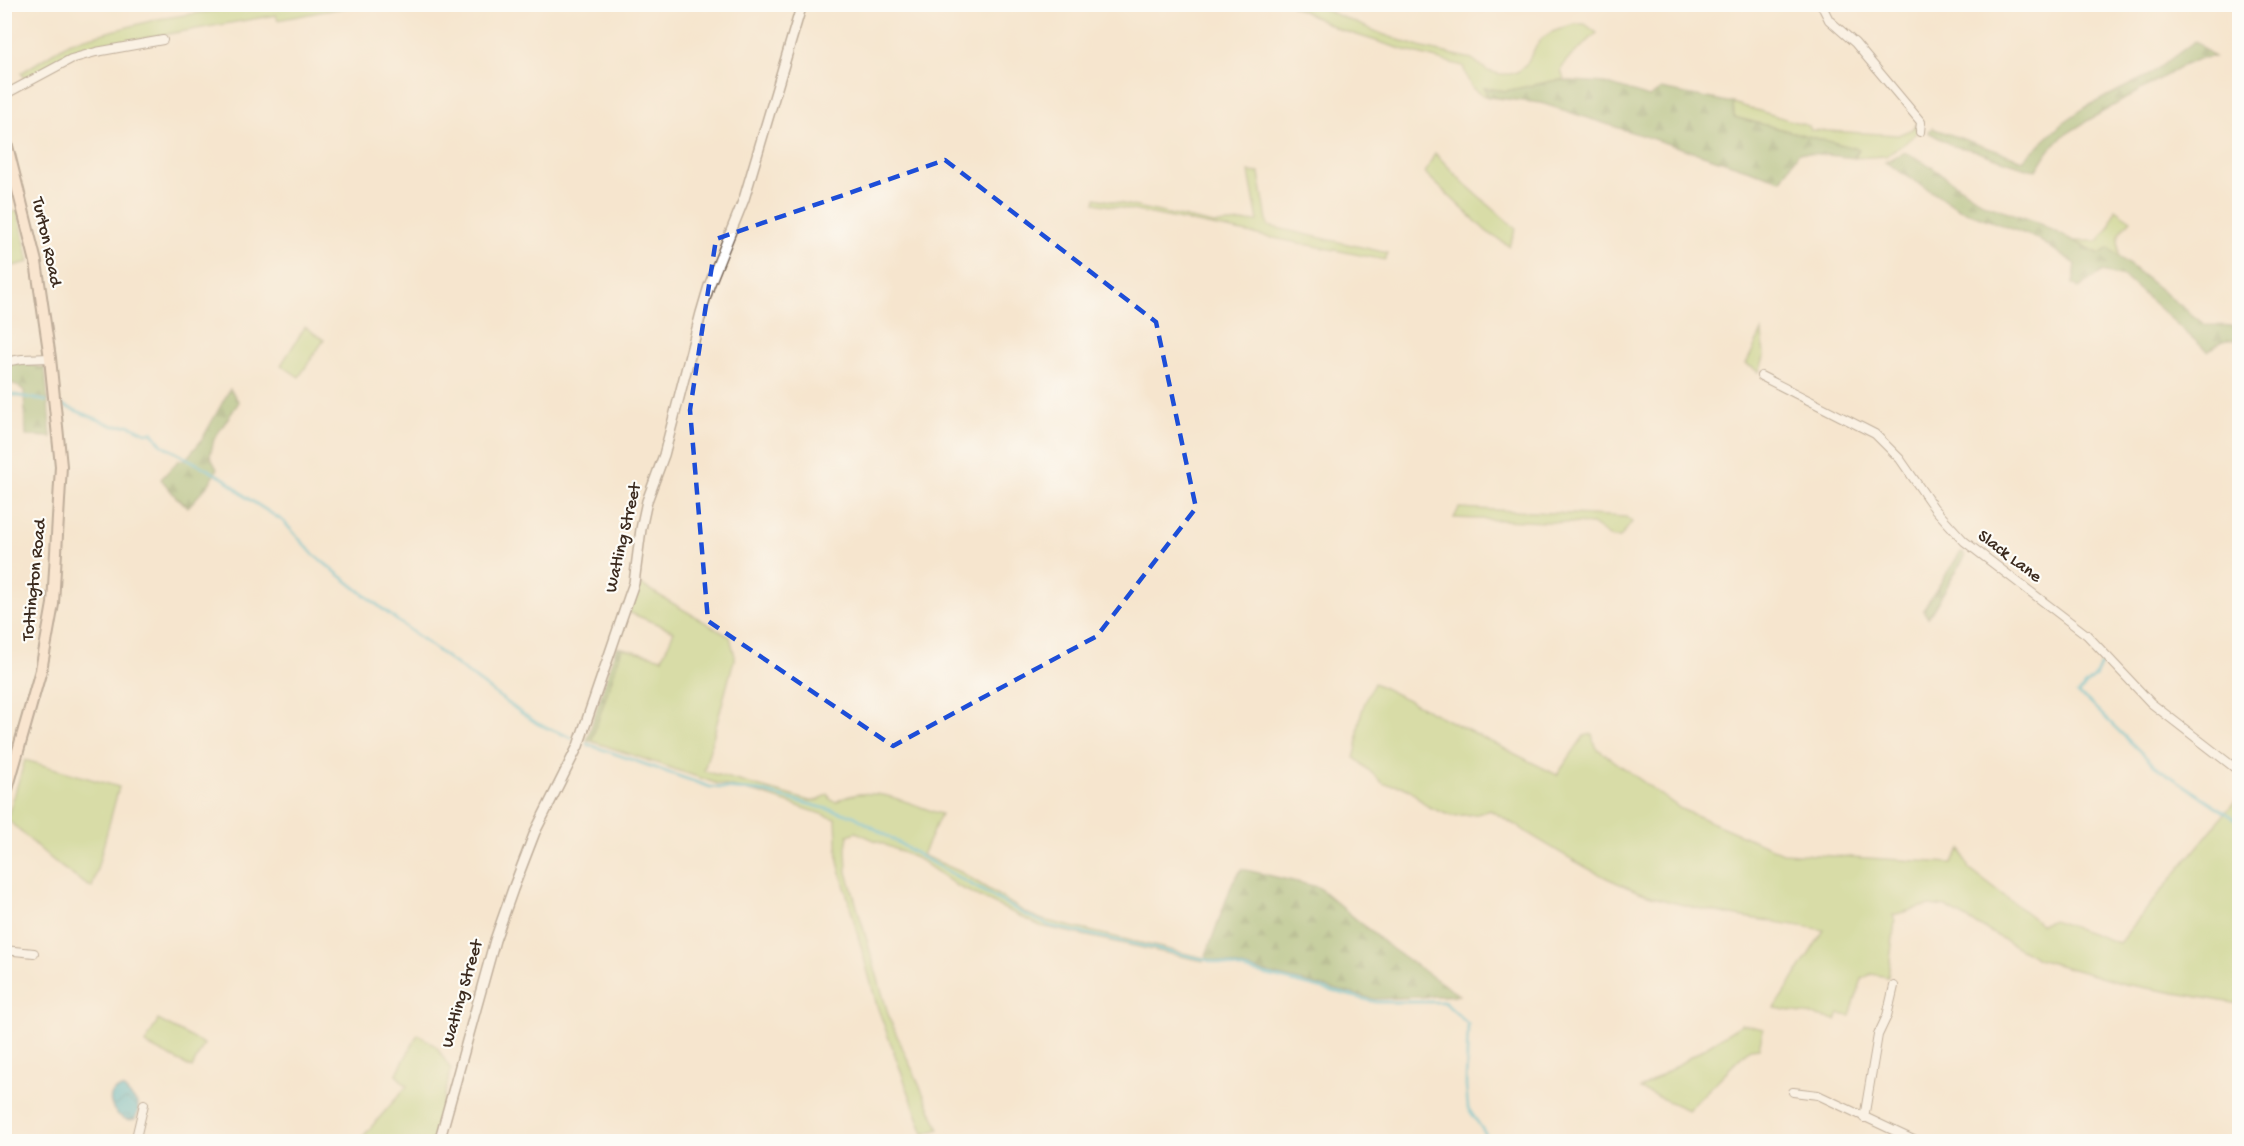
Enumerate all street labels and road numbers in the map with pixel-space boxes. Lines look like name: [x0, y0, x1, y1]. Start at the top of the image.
street label: Turton Road: [26, 195, 66, 290]
street label: Watling Street: [601, 480, 647, 595]
street label: Tottington Road: [18, 517, 52, 643]
street label: Slack Lane: [1973, 526, 2046, 588]
street label: Watling Street: [438, 936, 489, 1051]

